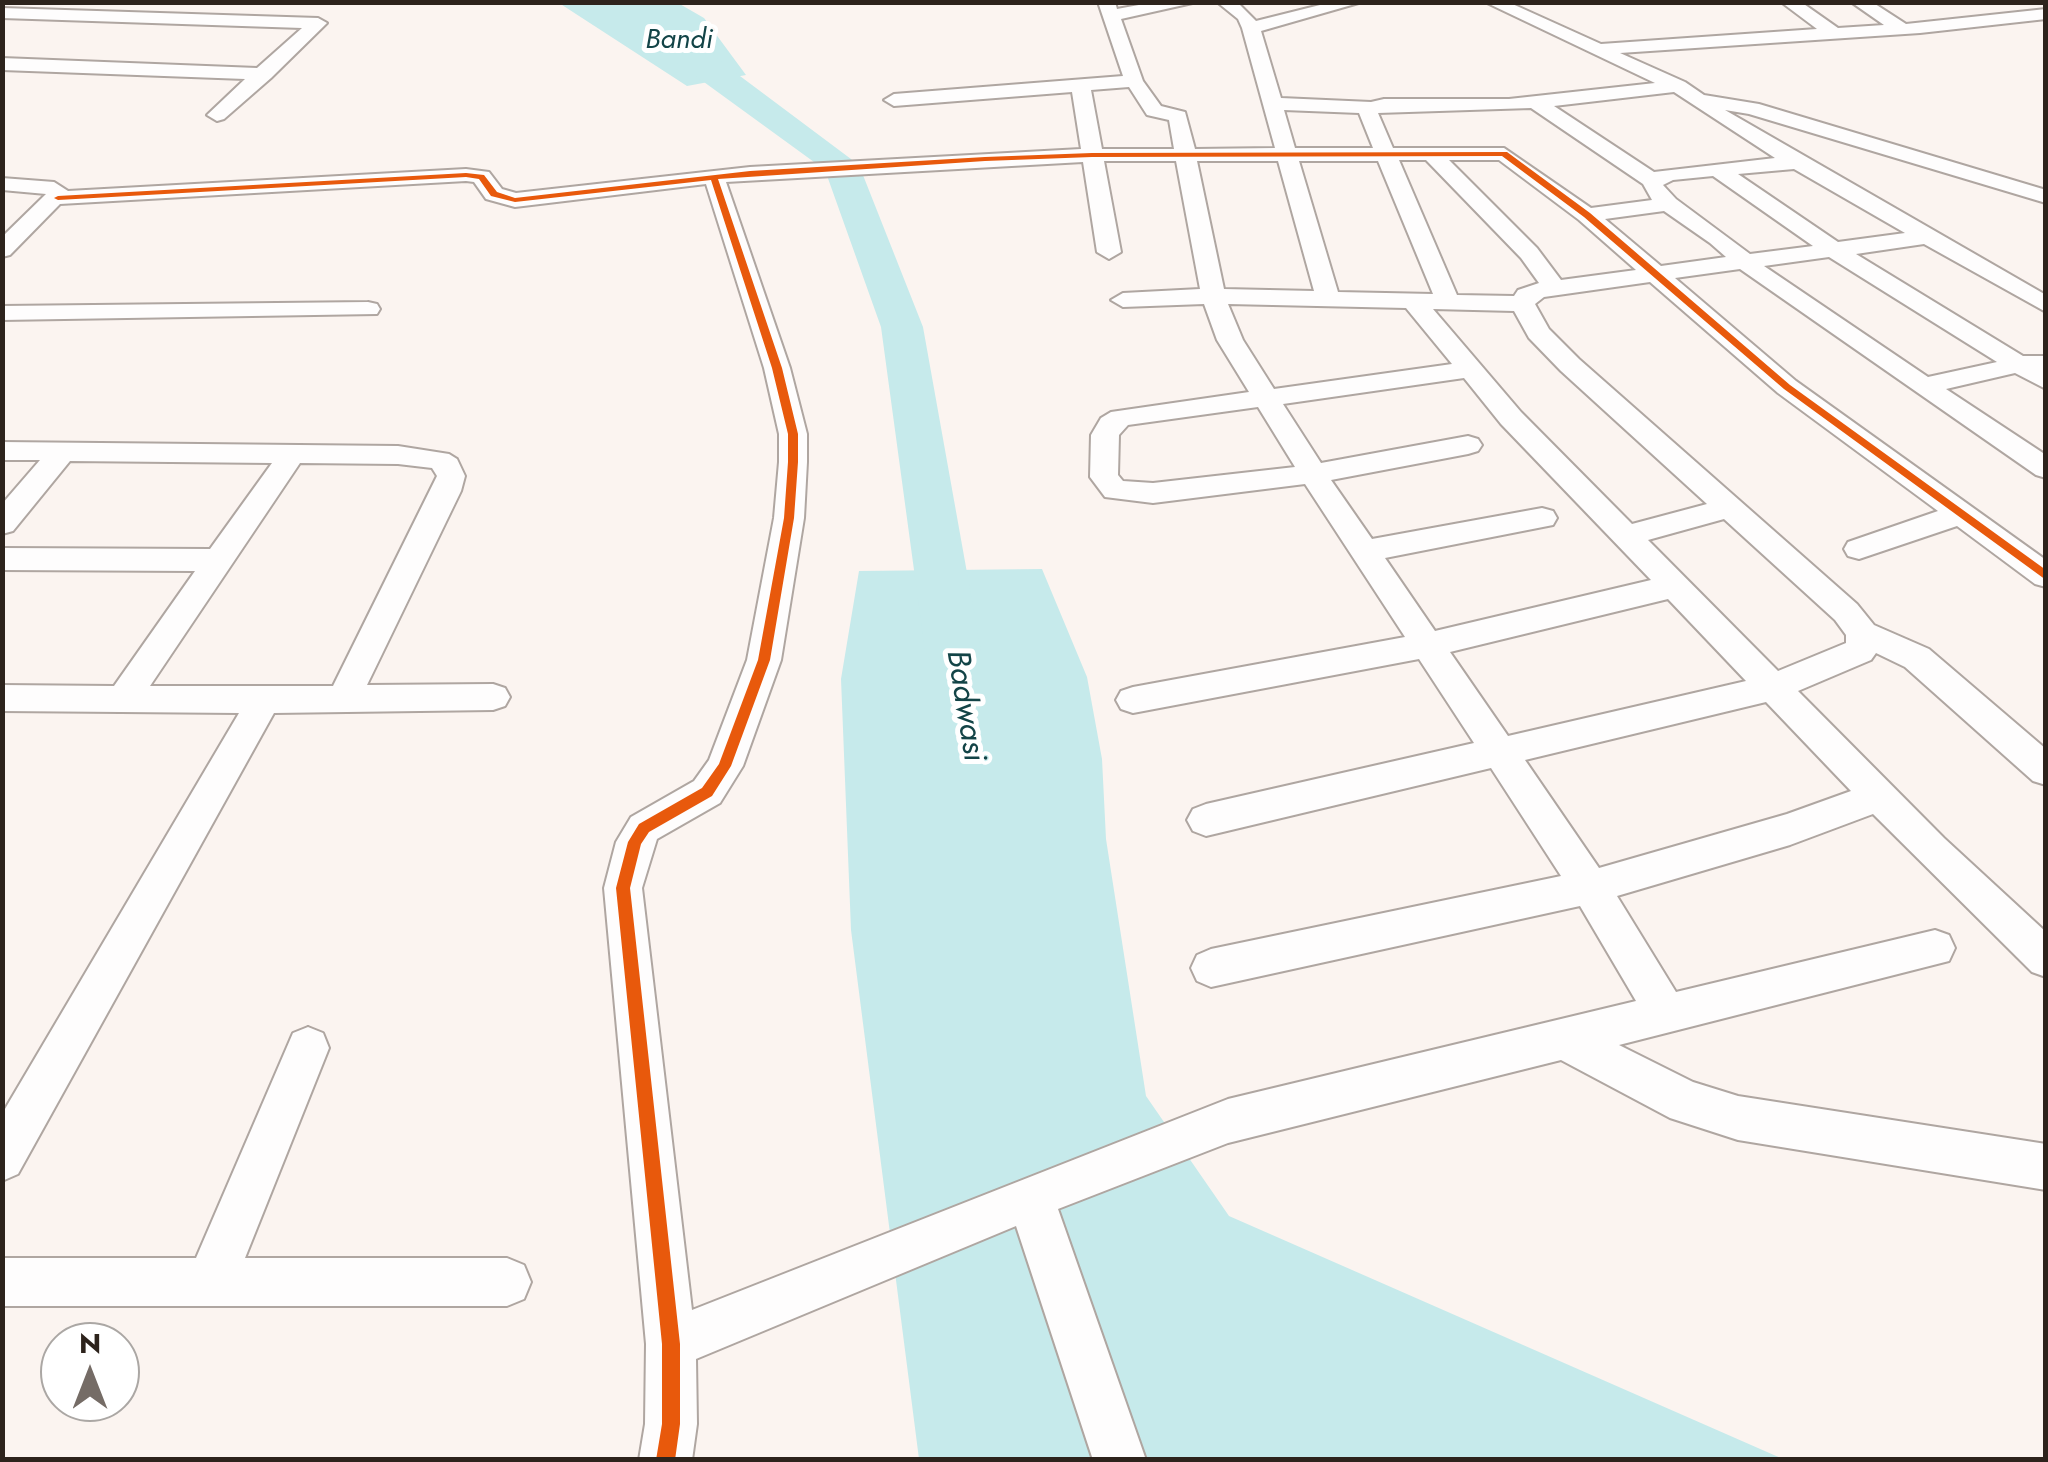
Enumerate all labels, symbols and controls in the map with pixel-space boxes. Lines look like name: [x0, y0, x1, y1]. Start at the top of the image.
water label: Bandi: [645, 24, 713, 58]
water label: Badwasi: [936, 648, 992, 764]
north arrow: [40, 1322, 140, 1422]
text: N: [79, 1323, 101, 1364]

